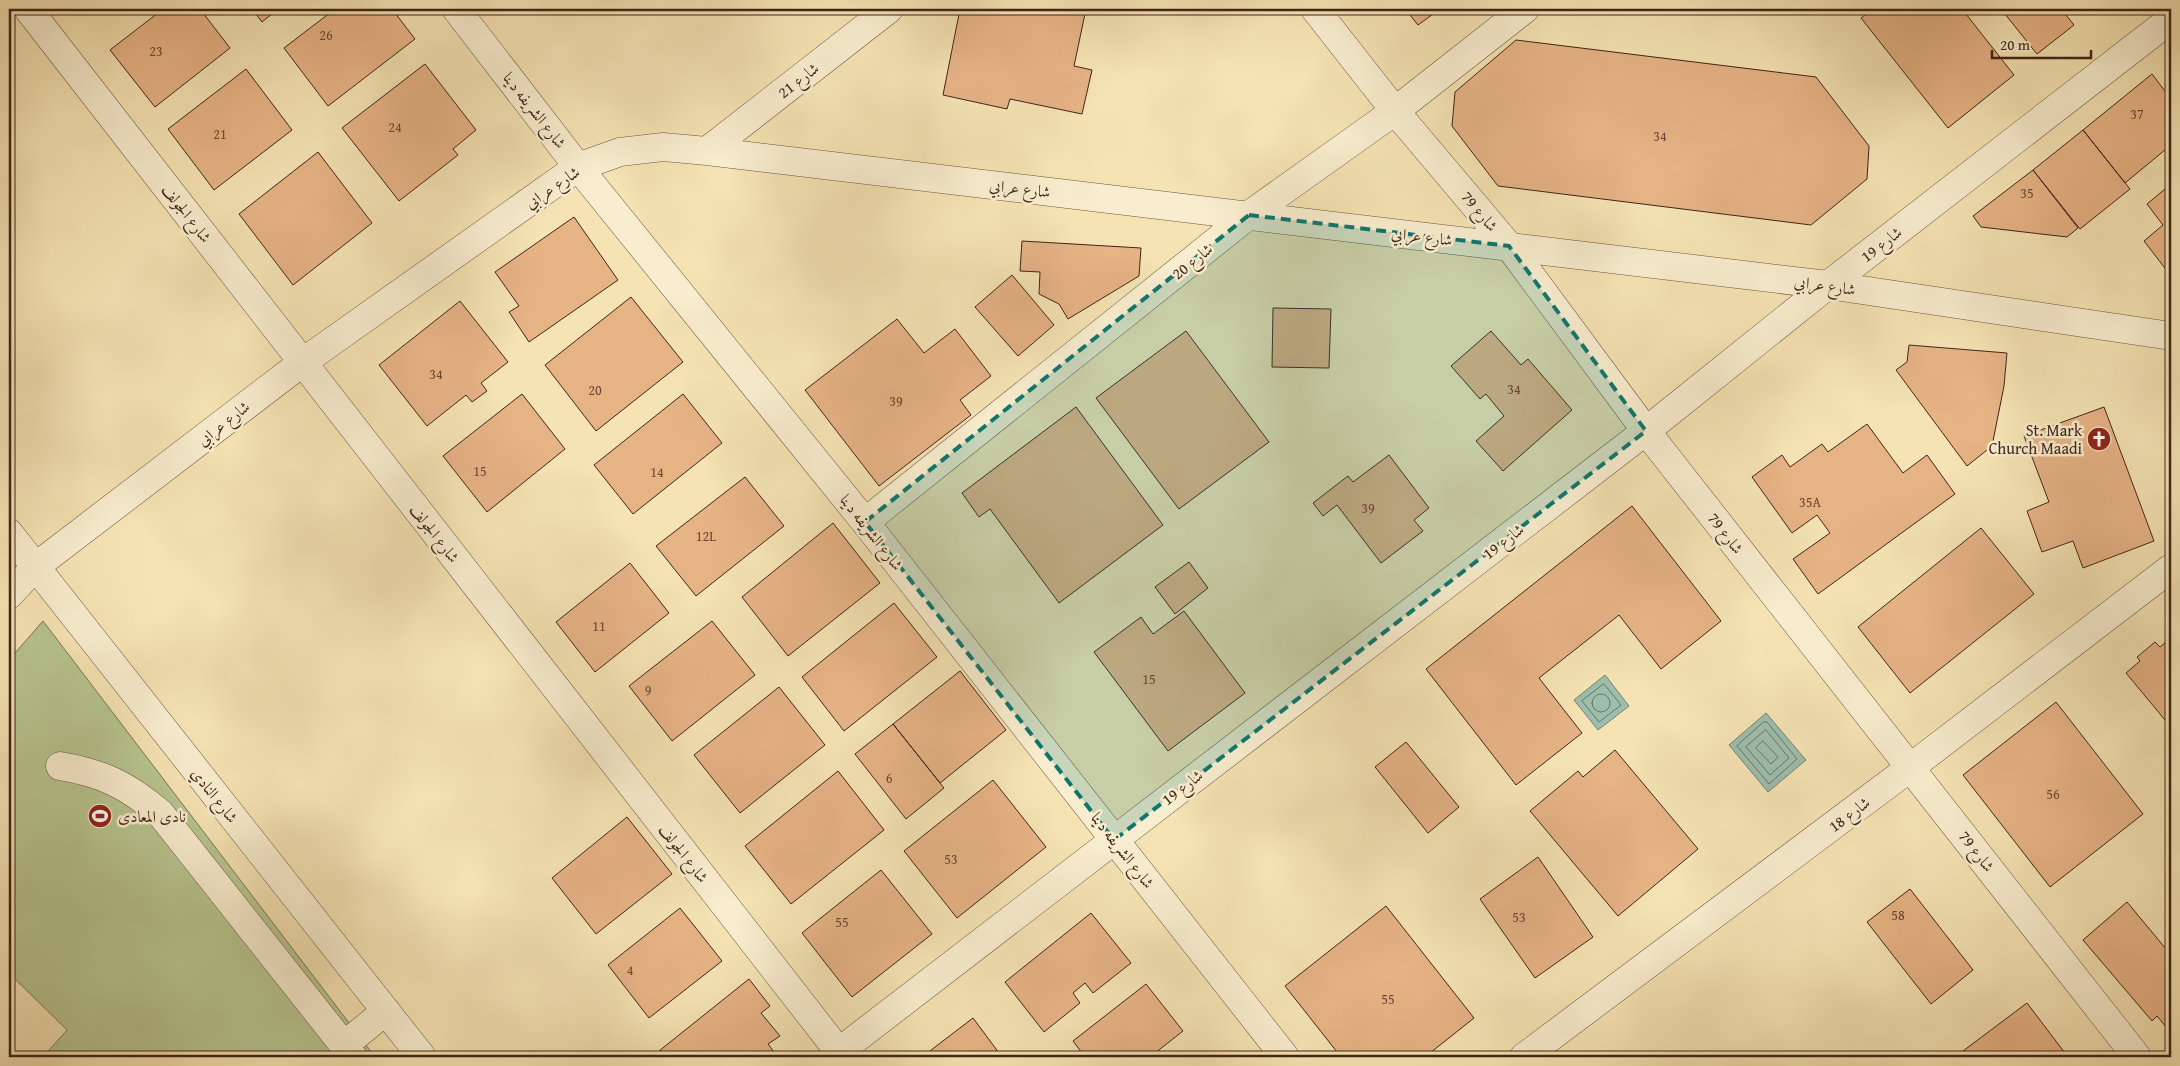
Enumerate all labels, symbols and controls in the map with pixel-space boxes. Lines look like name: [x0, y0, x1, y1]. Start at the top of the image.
house number: 26: [319, 25, 333, 45]
scale bar: [1992, 28, 2091, 60]
text: 20 m: [2000, 34, 2031, 55]
house number: 23: [149, 41, 163, 61]
street label: شارع 21: [772, 56, 825, 105]
street label: شارع الشريفه دينا: [496, 67, 573, 155]
house number: 37: [2130, 104, 2144, 124]
house number: 24: [388, 117, 402, 137]
house number: 21: [213, 124, 227, 144]
house number: 34: [1653, 126, 1667, 146]
street label: شارع عرابي: [520, 160, 585, 216]
street label: شارع عرابي: [988, 172, 1052, 206]
street label: شارع الجولف: [155, 178, 218, 249]
house number: 35: [2020, 183, 2034, 203]
street label: شارع 79: [1454, 185, 1504, 238]
street label: شارع عرابي: [1390, 220, 1454, 254]
street label: شارع 19: [1855, 220, 1908, 269]
street label: شارع 20: [1166, 237, 1219, 287]
street label: شارع عرابي: [1792, 269, 1857, 303]
house number: 34: [429, 364, 443, 384]
house number: 34: [1507, 379, 1521, 399]
house number: 20: [588, 380, 602, 400]
house number: 39: [889, 391, 903, 411]
street label: شارع عرابي: [191, 395, 256, 453]
place label: St. Mark Church Maadi: [1989, 418, 2083, 460]
church icon: St. Mark Church Maadi: [2086, 426, 2112, 452]
house number: 15: [473, 461, 487, 481]
house number: 14: [650, 462, 664, 482]
street label: شارع الشريفه دينا: [833, 489, 910, 577]
house number: 35A: [1799, 492, 1821, 512]
street label: شارع الجولف: [403, 498, 466, 569]
house number: 39: [1361, 498, 1375, 518]
street label: شارع 79: [1701, 507, 1750, 560]
street label: شارع 19: [1477, 517, 1530, 566]
house number: 12L: [696, 526, 716, 546]
house number: 11: [592, 616, 606, 636]
house number: 15: [1142, 669, 1156, 689]
house number: 9: [645, 680, 652, 700]
street label: شارع النادي: [184, 762, 244, 829]
street label: شارع 19: [1156, 763, 1209, 812]
house number: 6: [886, 768, 893, 788]
house number: 56: [2046, 784, 2060, 804]
street label: شارع 18: [1823, 790, 1876, 839]
sports icon: نادى المعادى: [87, 803, 113, 829]
place label: نادى المعادى: [118, 804, 186, 828]
street label: شارع الشريفه دينا: [1084, 807, 1161, 895]
street label: شارع الجولف: [652, 818, 715, 889]
street label: شارع 79: [1952, 825, 2001, 878]
house number: 53: [944, 849, 958, 869]
house number: 58: [1891, 905, 1905, 925]
house number: 53: [1512, 907, 1526, 927]
house number: 55: [835, 912, 849, 932]
house number: 4: [627, 960, 634, 980]
house number: 55: [1381, 989, 1395, 1009]

